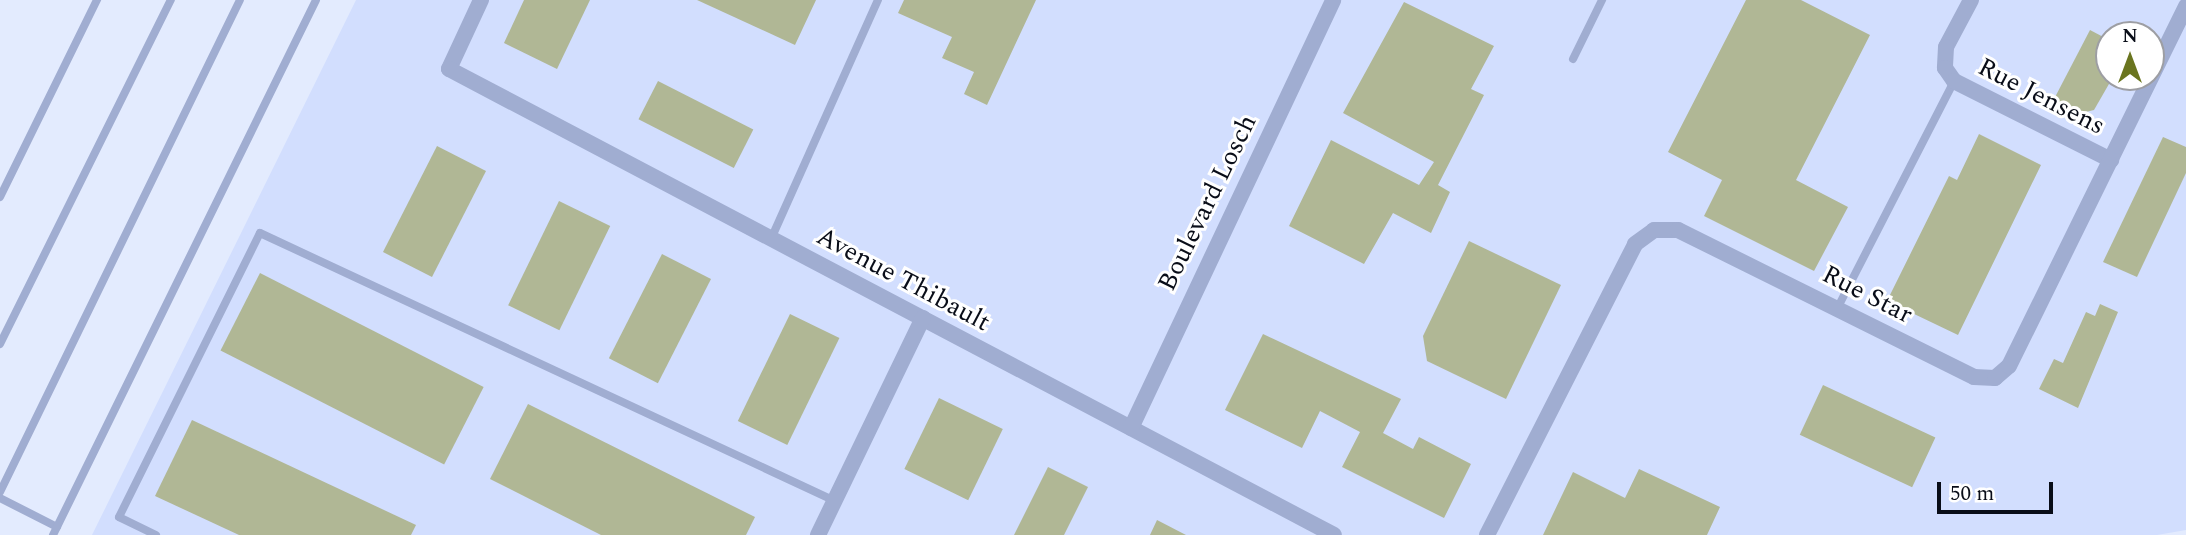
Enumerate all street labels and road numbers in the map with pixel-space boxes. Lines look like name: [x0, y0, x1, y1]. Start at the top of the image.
street label: Rue Jensens: [1972, 52, 2110, 142]
street label: Boulevard Losch: [1152, 110, 1264, 296]
street label: Avenue Thibault: [811, 221, 995, 339]
street label: Rue Star: [1817, 259, 1917, 331]

